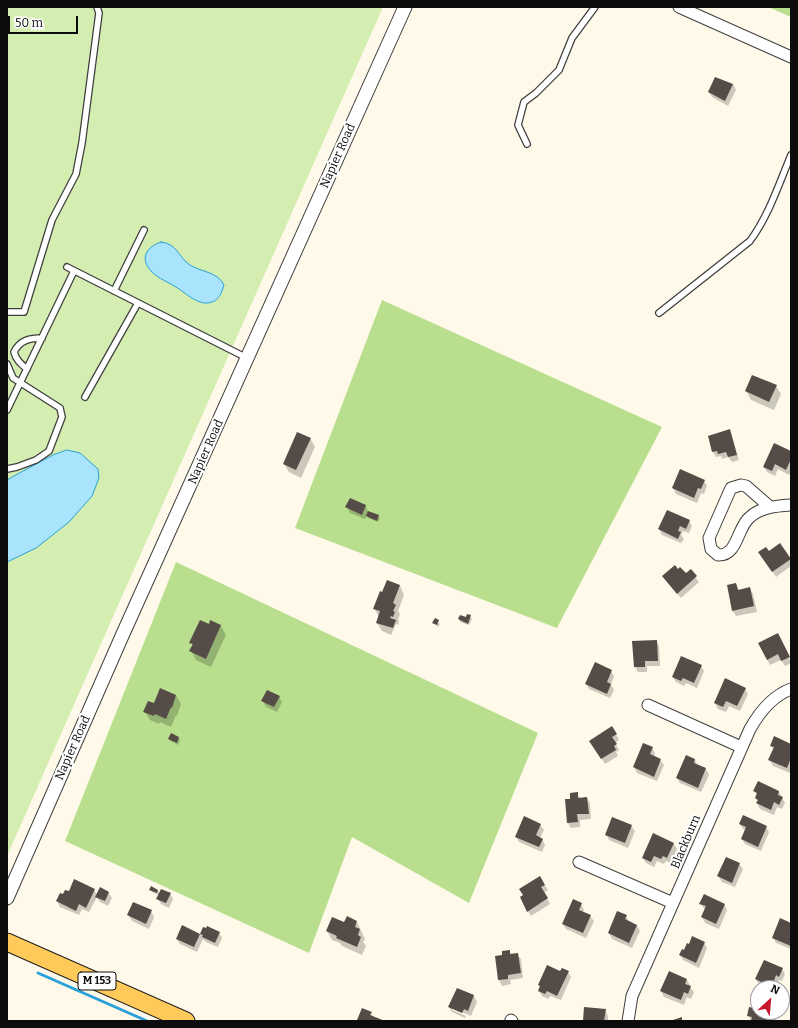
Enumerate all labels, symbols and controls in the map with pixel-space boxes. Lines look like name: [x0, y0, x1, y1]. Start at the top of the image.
scale bar: [10, 8, 80, 34]
text: 50 m: [15, 16, 43, 30]
street label: Napier Road: [317, 122, 359, 190]
street label: Napier Road: [185, 418, 227, 486]
street label: Napier Road: [52, 714, 94, 782]
street label: Blackburn: [668, 813, 704, 871]
road number: M 153: [78, 972, 116, 990]
north arrow: [750, 980, 790, 1020]
text: N: [768, 982, 782, 997]

